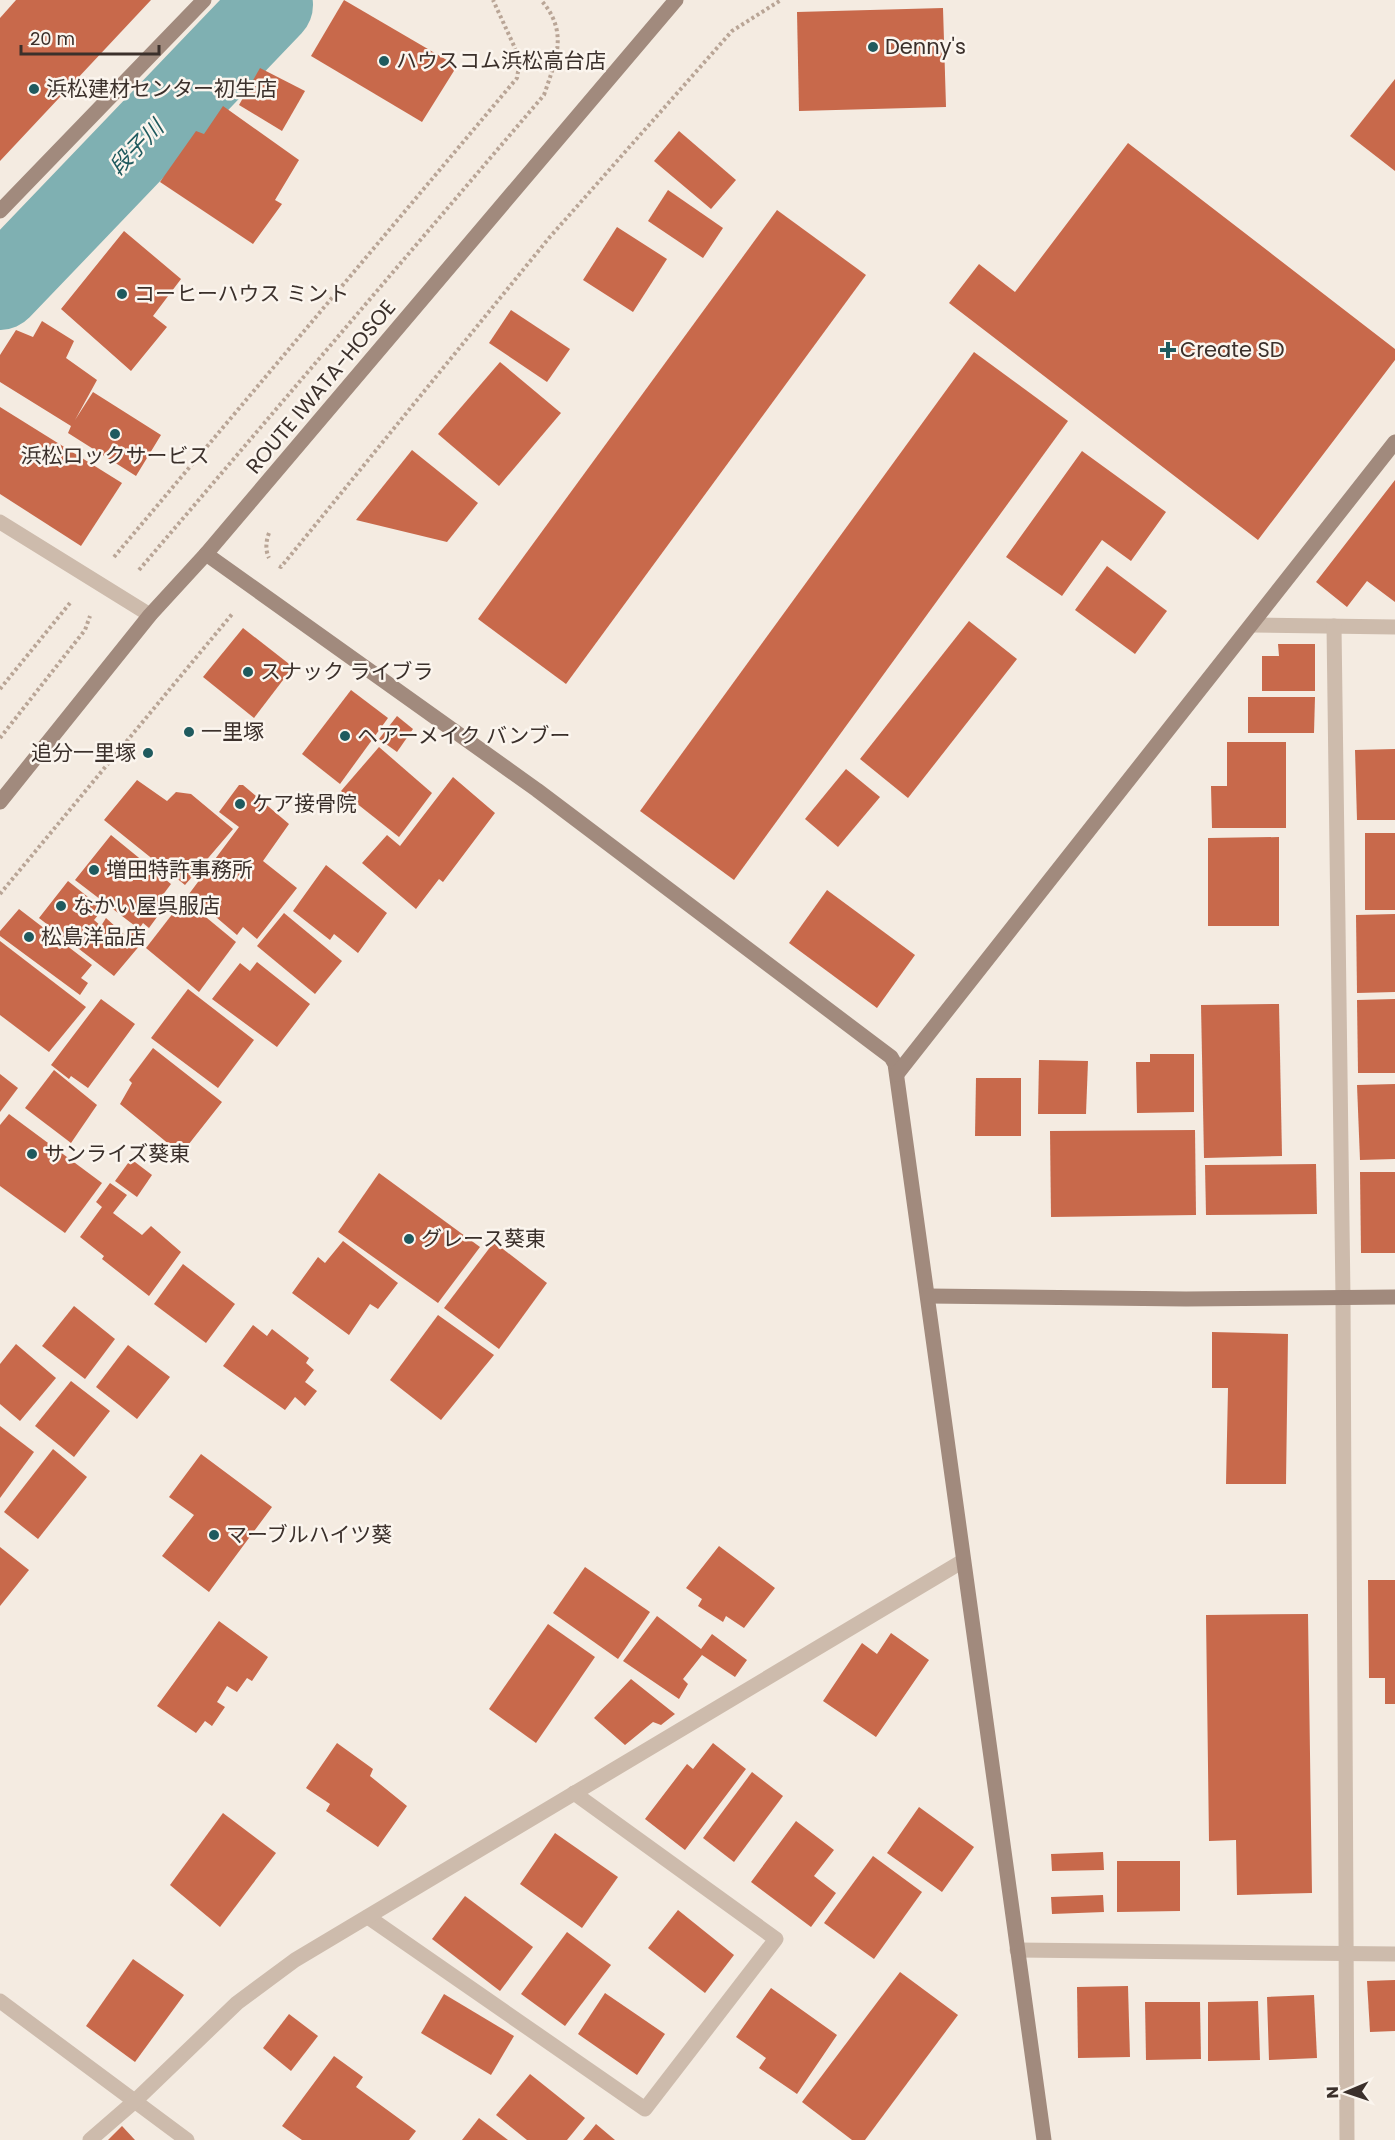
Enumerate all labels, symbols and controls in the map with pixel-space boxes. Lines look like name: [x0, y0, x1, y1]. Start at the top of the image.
scale bar: [21, 18, 159, 56]
text: 20 m: [30, 26, 75, 51]
place label: Denny's: [885, 32, 966, 61]
marker: Denny's: [866, 40, 880, 54]
place label: ハウスコム浜松高台店: [396, 46, 606, 75]
marker: ハウスコム浜松高台店: [377, 54, 391, 68]
place label: 浜松建材センター初生店: [46, 74, 277, 103]
marker: 浜松建材センター初生店: [27, 82, 41, 96]
water label: 段子川: [102, 111, 172, 182]
place label: コーヒーハウス ミント: [134, 279, 349, 308]
marker: コーヒーハウス ミント: [115, 287, 129, 301]
street label: ROUTE IWATA-HOSOE: [239, 294, 402, 480]
place label: Create SD: [1180, 335, 1285, 364]
marker: Create SD: [1161, 343, 1175, 357]
marker: 浜松ロックサービス: [108, 427, 122, 441]
place label: 浜松ロックサービス: [21, 441, 210, 470]
place label: スナック ライブラ: [260, 657, 434, 686]
marker: スナック ライブラ: [241, 665, 255, 679]
place label: 一里塚: [201, 717, 264, 746]
place label: ヘアーメイク バンブー: [357, 721, 571, 750]
marker: 一里塚: [182, 725, 196, 739]
marker: ヘアーメイク バンブー: [338, 729, 352, 743]
place label: 追分一里塚: [31, 738, 136, 767]
marker: 追分一里塚: [141, 746, 155, 760]
place label: ケア接骨院: [252, 789, 357, 818]
marker: ケア接骨院: [233, 797, 247, 811]
place label: 増田特許事務所: [106, 855, 253, 884]
marker: 増田特許事務所: [87, 863, 101, 877]
place label: なかい屋呉服店: [73, 891, 220, 920]
marker: なかい屋呉服店: [54, 899, 68, 913]
place label: 松島洋品店: [41, 922, 146, 951]
marker: 松島洋品店: [22, 930, 36, 944]
place label: サンライズ葵東: [44, 1139, 190, 1168]
marker: サンライズ葵東: [25, 1147, 39, 1161]
place label: グレース葵東: [421, 1224, 546, 1253]
marker: グレース葵東: [402, 1232, 416, 1246]
place label: マーブルハイツ葵: [226, 1520, 392, 1549]
marker: マーブルハイツ葵: [207, 1528, 221, 1542]
north arrow: [1317, 2062, 1377, 2122]
text: N: [1321, 2086, 1344, 2099]

